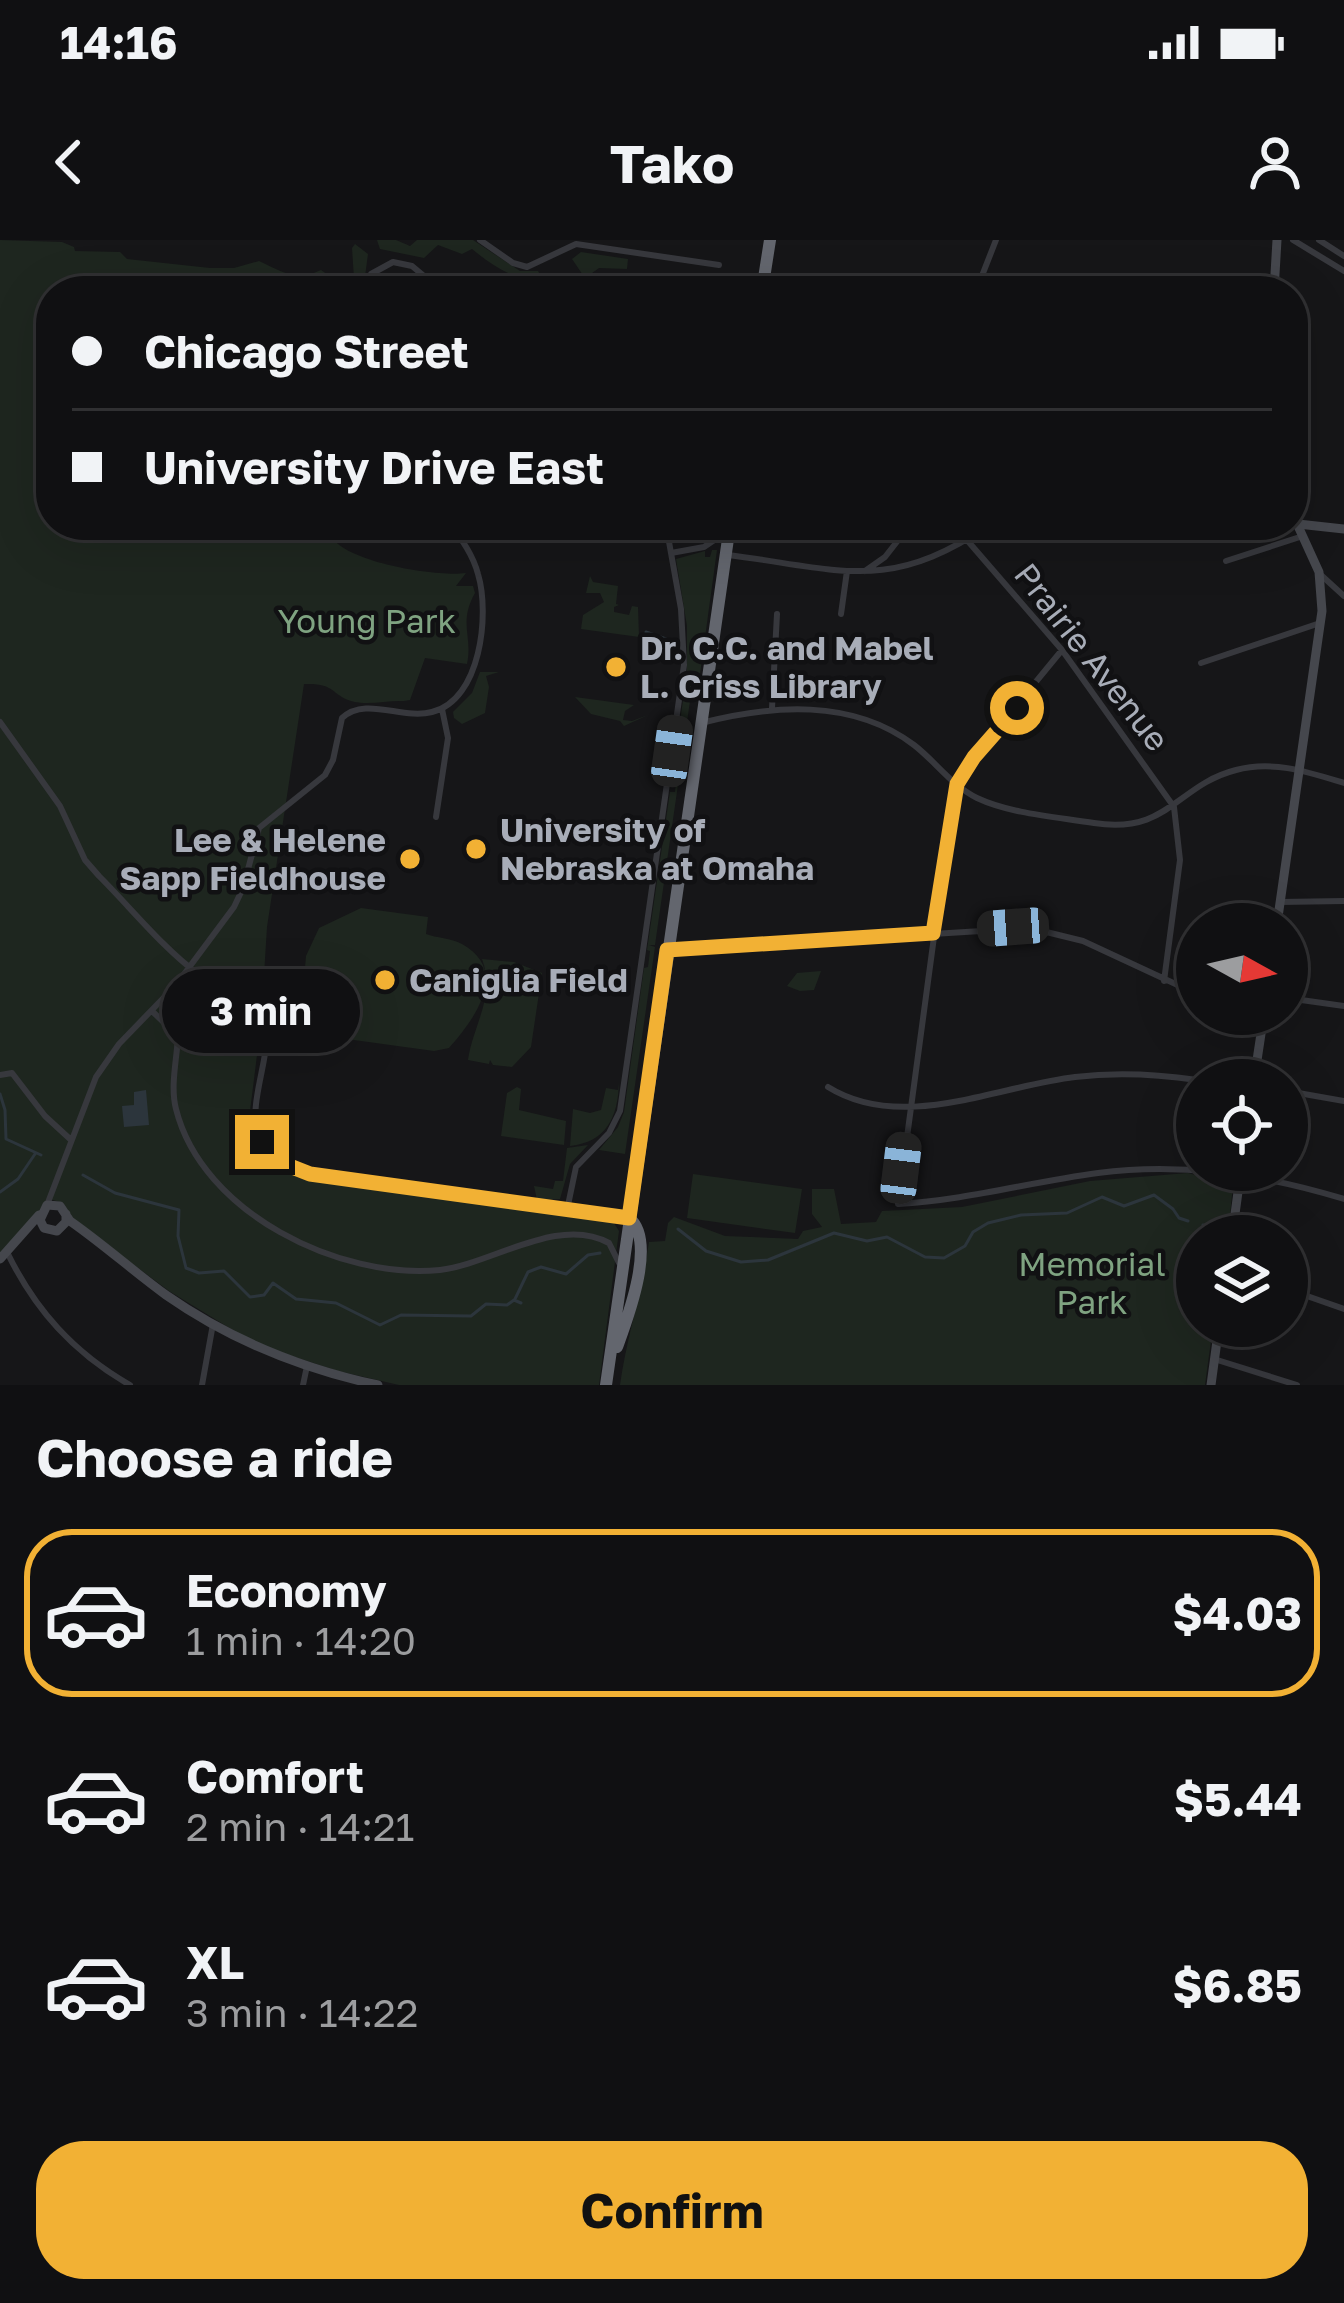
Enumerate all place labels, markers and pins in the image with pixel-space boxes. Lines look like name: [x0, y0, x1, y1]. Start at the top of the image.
place label: Dr. C.C. and Mabel L. Criss Library: [640, 628, 933, 705]
marker: Dr. C.C. and Mabel L. Criss Library: [603, 654, 629, 680]
place label: University of Nebraska at Omaha: [500, 810, 814, 887]
place label: Lee & Helene Sapp Fieldhouse: [119, 820, 386, 897]
marker: University of Nebraska at Omaha: [463, 836, 489, 862]
marker: Lee & Helene Sapp Fieldhouse: [397, 846, 423, 872]
place label: Caniglia Field: [409, 960, 628, 999]
marker: Caniglia Field: [372, 967, 398, 993]

